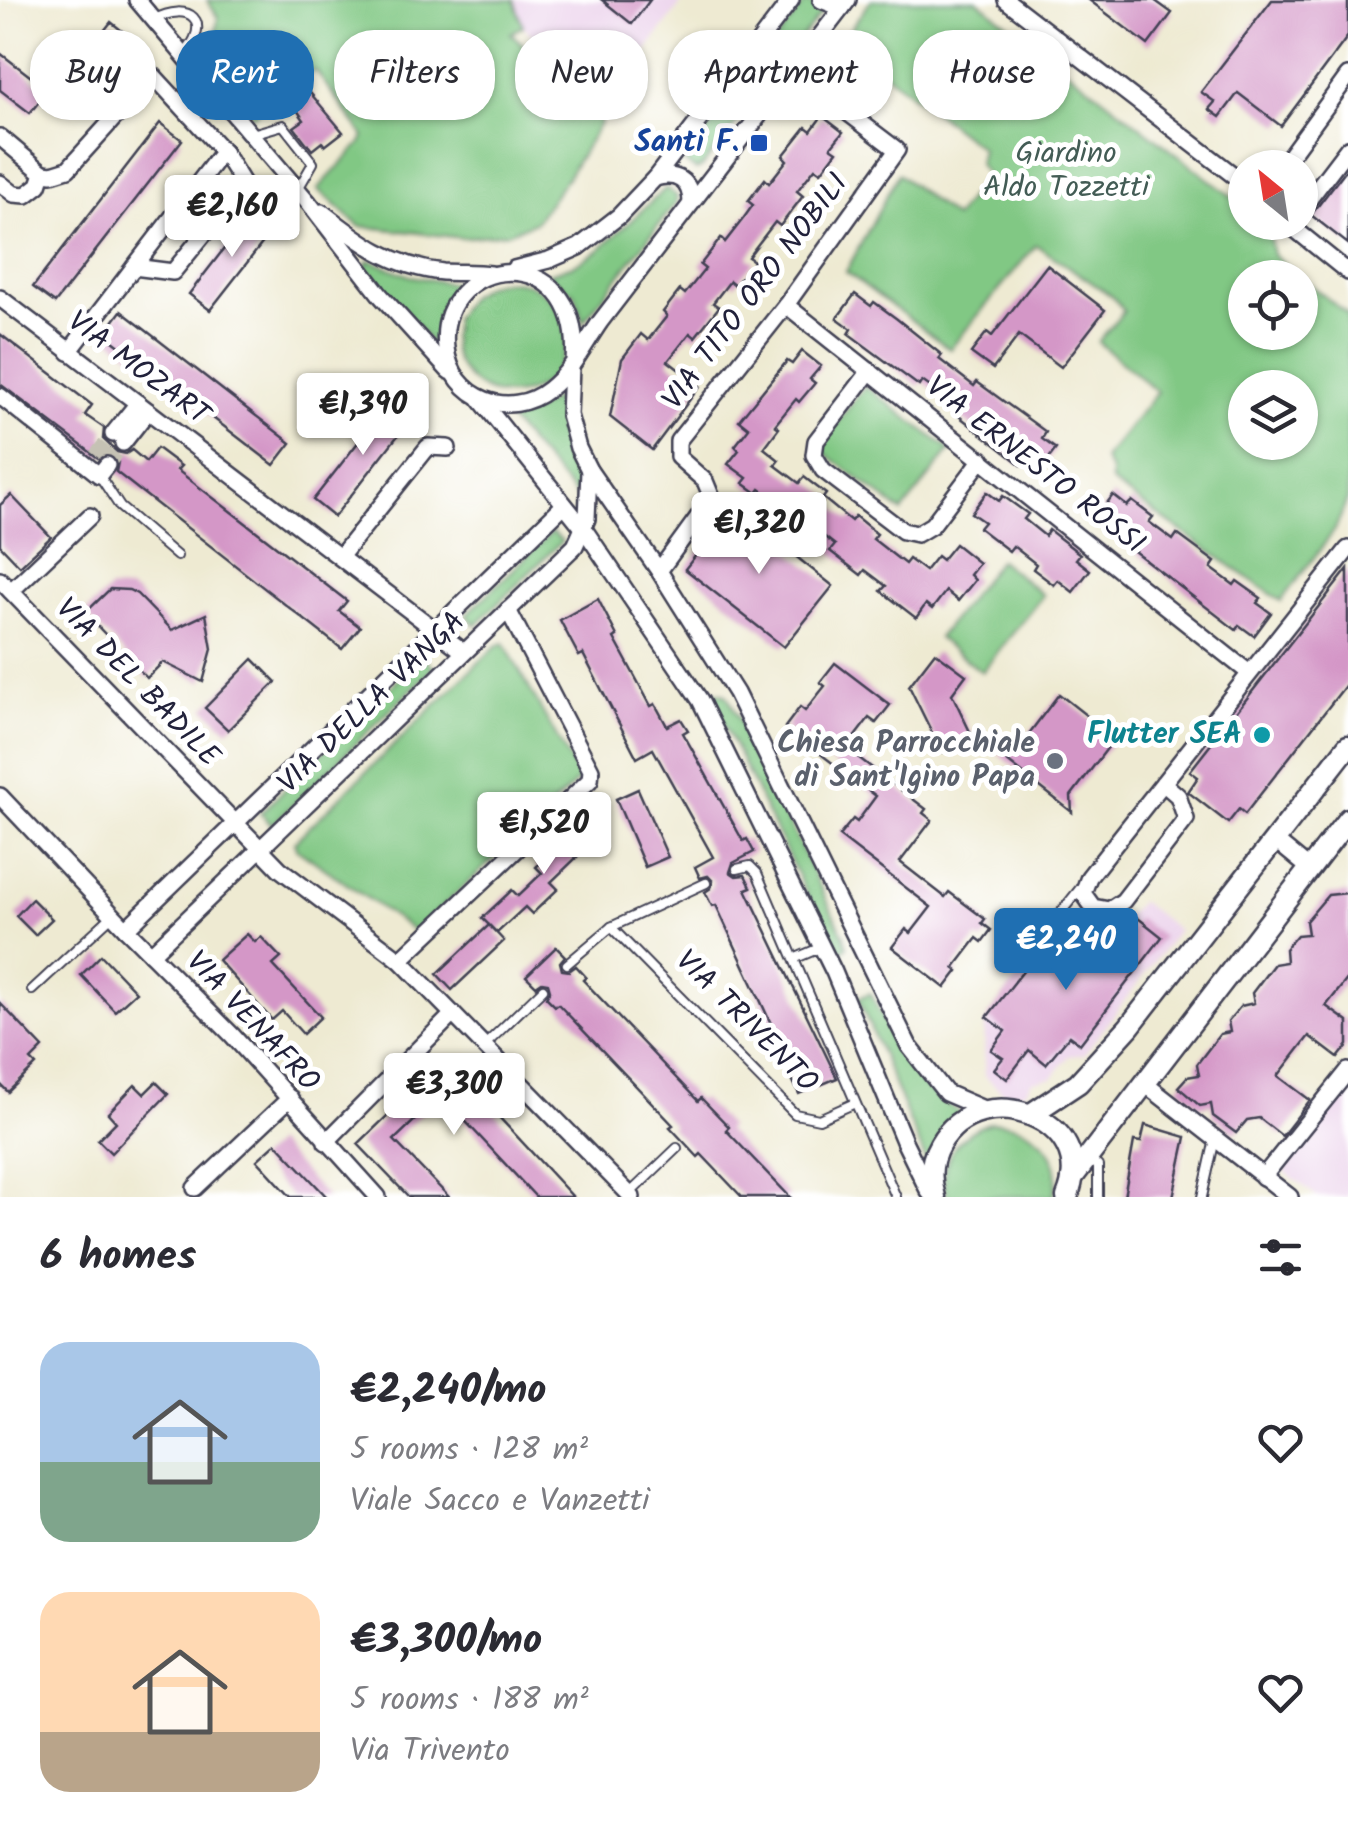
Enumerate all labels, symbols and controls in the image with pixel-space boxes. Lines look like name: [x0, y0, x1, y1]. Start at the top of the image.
chip: Buy: [30, 30, 156, 120]
chip: Rent: [176, 30, 314, 120]
chip: Filters: [334, 30, 495, 120]
chip: New: [515, 30, 648, 120]
chip: Apartment: [668, 30, 893, 120]
chip: House: [913, 30, 1070, 120]
place label: Santi F.: [634, 119, 739, 167]
park label: Giardino Aldo Tozzetti: [983, 130, 1151, 212]
marker: Santi F.: [748, 132, 770, 154]
north arrow: [1228, 150, 1318, 240]
map controls: [1228, 150, 1318, 460]
street label: VIA TITO ORO NOBILI: [651, 163, 861, 421]
pin: €2,160: [151, 175, 313, 260]
text: €2,160: [187, 182, 277, 233]
button: locate: [1228, 260, 1318, 350]
street label: VIA MOZART: [56, 299, 222, 440]
street label: VIA ERNESTO ROSSI: [915, 365, 1155, 567]
button: layers: [1228, 370, 1318, 460]
pin: €1,390: [282, 373, 444, 458]
text: €1,390: [319, 380, 407, 431]
pin: €1,320: [678, 492, 840, 577]
text: €1,320: [714, 499, 804, 550]
street label: VIA DEL BADILE: [43, 587, 232, 780]
street label: VIA DELLA VANGA: [267, 600, 477, 806]
place label: Flutter SEA: [1087, 711, 1242, 759]
place label: Chiesa Parrocchiale di Sant'Igino Papa: [777, 720, 1035, 802]
marker: Flutter SEA: [1251, 724, 1273, 746]
marker: Chiesa Parrocchiale di Sant'Igino Papa: [1044, 750, 1066, 772]
pin: €1,520: [463, 792, 625, 877]
text: €1,520: [499, 799, 589, 850]
pin: €2,240: [985, 908, 1147, 993]
text: €2,240: [1016, 915, 1116, 966]
street label: VIA TRIVENTO: [663, 939, 829, 1105]
street label: VIA VENAFRO: [173, 940, 331, 1104]
pin: €3,300: [373, 1053, 535, 1138]
text: €3,300: [406, 1060, 502, 1111]
text: 6 homes: [40, 1224, 196, 1291]
icon: filters: [1253, 1230, 1308, 1285]
text: €2,240/mo: [350, 1358, 546, 1425]
icon: home: [120, 1382, 240, 1502]
icon: heart: [1253, 1415, 1308, 1470]
text: 5 rooms · 128 m²: [350, 1425, 588, 1476]
text: Viale Sacco e Vanzetti: [350, 1476, 650, 1527]
text: €3,300/mo: [350, 1608, 542, 1675]
icon: home: [120, 1632, 240, 1752]
icon: heart: [1253, 1665, 1308, 1720]
text: 5 rooms · 188 m²: [350, 1675, 589, 1726]
text: Via Trivento: [350, 1726, 510, 1777]

